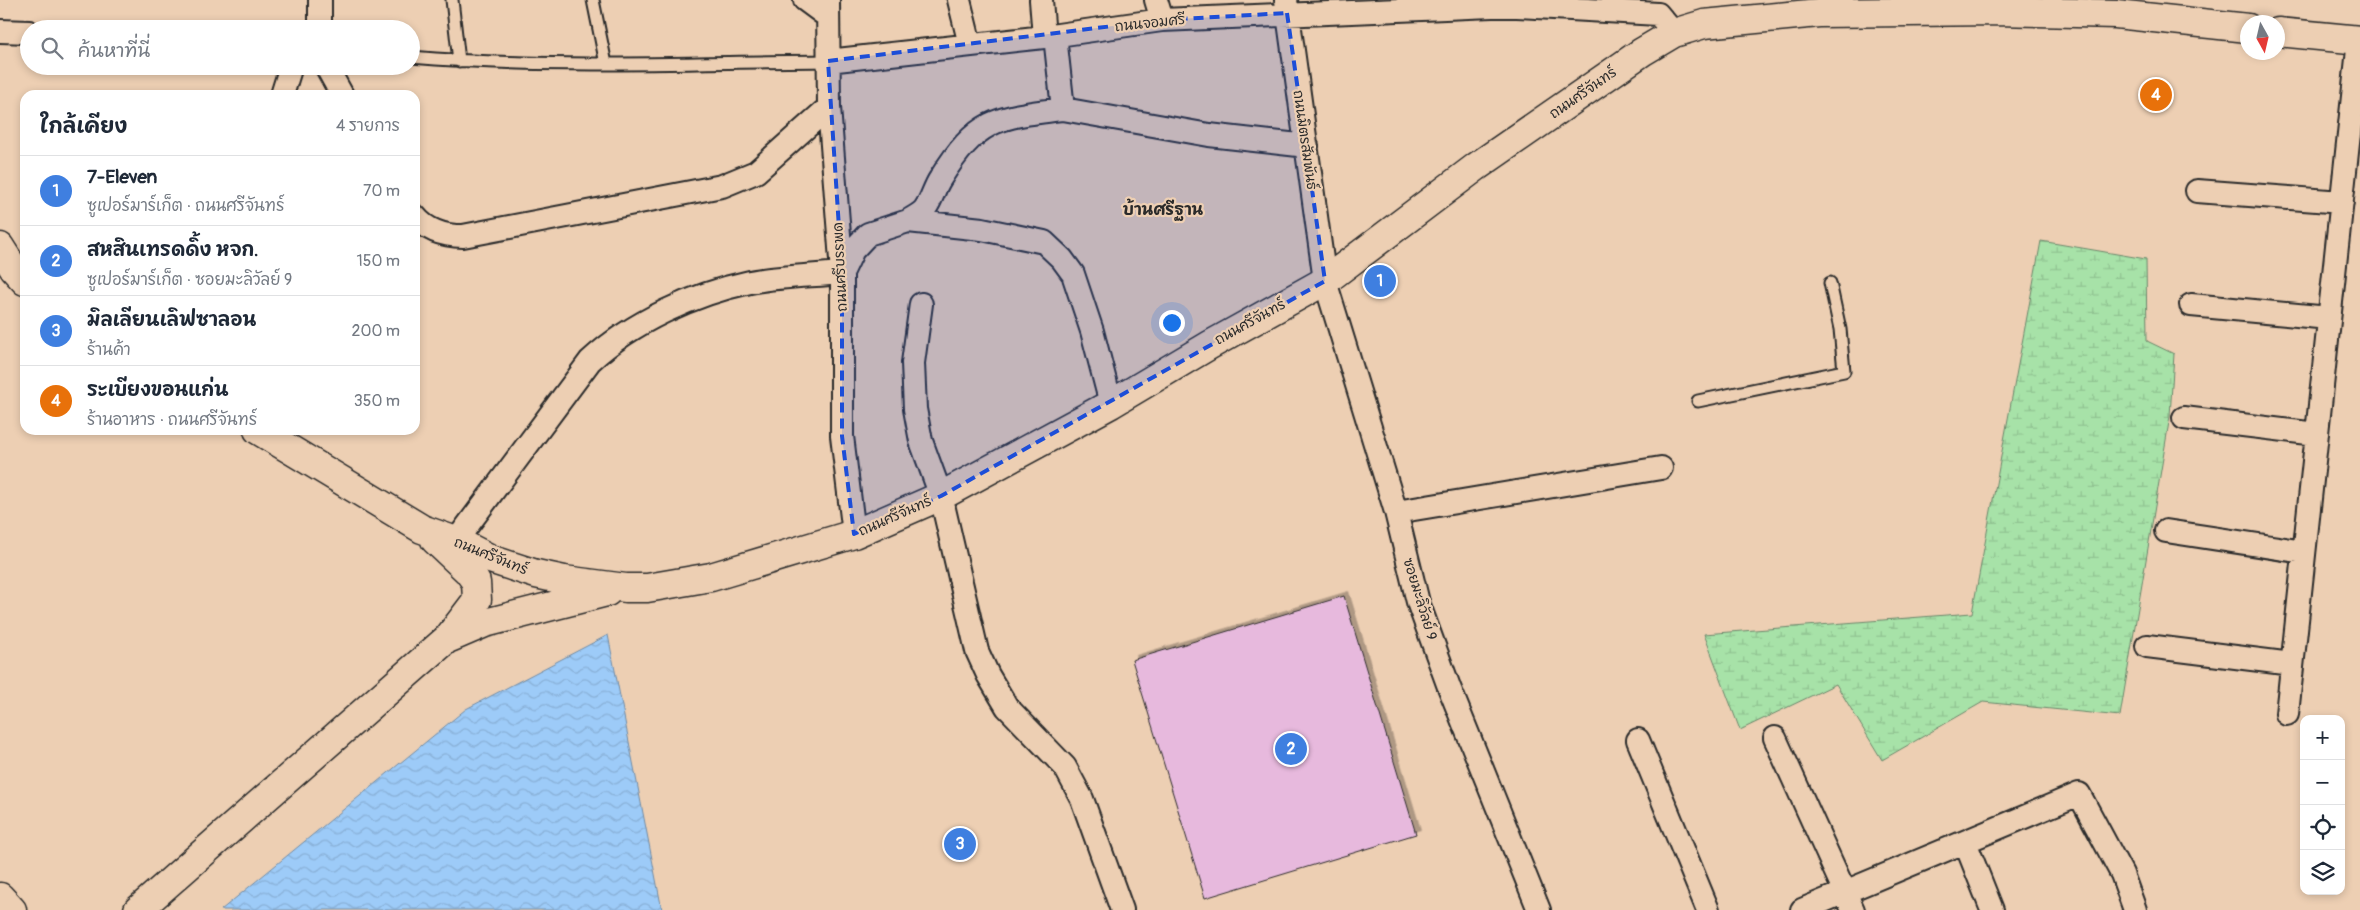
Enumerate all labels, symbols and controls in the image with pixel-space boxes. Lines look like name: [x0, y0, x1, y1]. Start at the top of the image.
street label: ถนนจอมศรี: [1114, 11, 1186, 35]
north arrow: [2240, 15, 2285, 60]
search box: [20, 20, 420, 75]
icon: search: [38, 34, 66, 62]
text: ค้นหาที่นี่: [78, 39, 150, 63]
street label: ถนนศรีจันทร์: [1546, 62, 1620, 122]
pin: 4: [2140, 76, 2172, 114]
street label: ถนนมิตรสัมพันธ์: [1290, 89, 1321, 191]
text: ใกล้เคียง: [40, 113, 127, 140]
text: 4 รายการ: [336, 116, 400, 136]
text: 7-Eleven: [87, 165, 157, 189]
text: 1: [53, 181, 59, 201]
text: 70 m: [363, 181, 400, 201]
text: ซูเปอร์มาร์เก็ต · ถนนศรีจันทร์: [87, 196, 284, 216]
district label: บ้านศรีฐาน: [1123, 198, 1204, 221]
street label: ถนนศรีบรรพด: [829, 222, 851, 312]
text: สหสินเทรดดิ้ง หจก.: [87, 238, 258, 262]
text: 2: [52, 251, 60, 271]
text: 150 m: [356, 251, 400, 271]
pin: 1: [1364, 262, 1396, 300]
text: ซูเปอร์มาร์เก็ต · ซอยมะลิวัลย์ 9: [87, 270, 292, 290]
street label: ถนนศรีจันทร์: [1211, 294, 1289, 348]
text: มิลเลียนเลิฟซาลอน: [87, 308, 256, 332]
your location: [1159, 310, 1185, 336]
text: 3: [52, 321, 60, 341]
text: 200 m: [352, 321, 400, 341]
text: ร้านค้า: [87, 340, 131, 360]
text: ระเบียงขอนแก่น: [87, 378, 229, 402]
text: 4: [51, 391, 61, 411]
text: 350 m: [354, 391, 400, 411]
text: ร้านอาหาร · ถนนศรีจันทร์: [87, 410, 257, 430]
street label: ถนนศรีจันทร์: [855, 491, 935, 540]
street label: ถนนศรีจันทร์: [452, 533, 531, 579]
street label: ซอยมะลิวัลย์ 9: [1399, 556, 1442, 642]
map controls: [2300, 715, 2345, 895]
button: +: [2300, 715, 2345, 760]
pin: 2: [1275, 730, 1307, 768]
button: −: [2300, 760, 2345, 805]
button: locate: [2300, 805, 2345, 850]
pin: 3: [944, 825, 976, 863]
button: layers: [2300, 850, 2345, 895]

